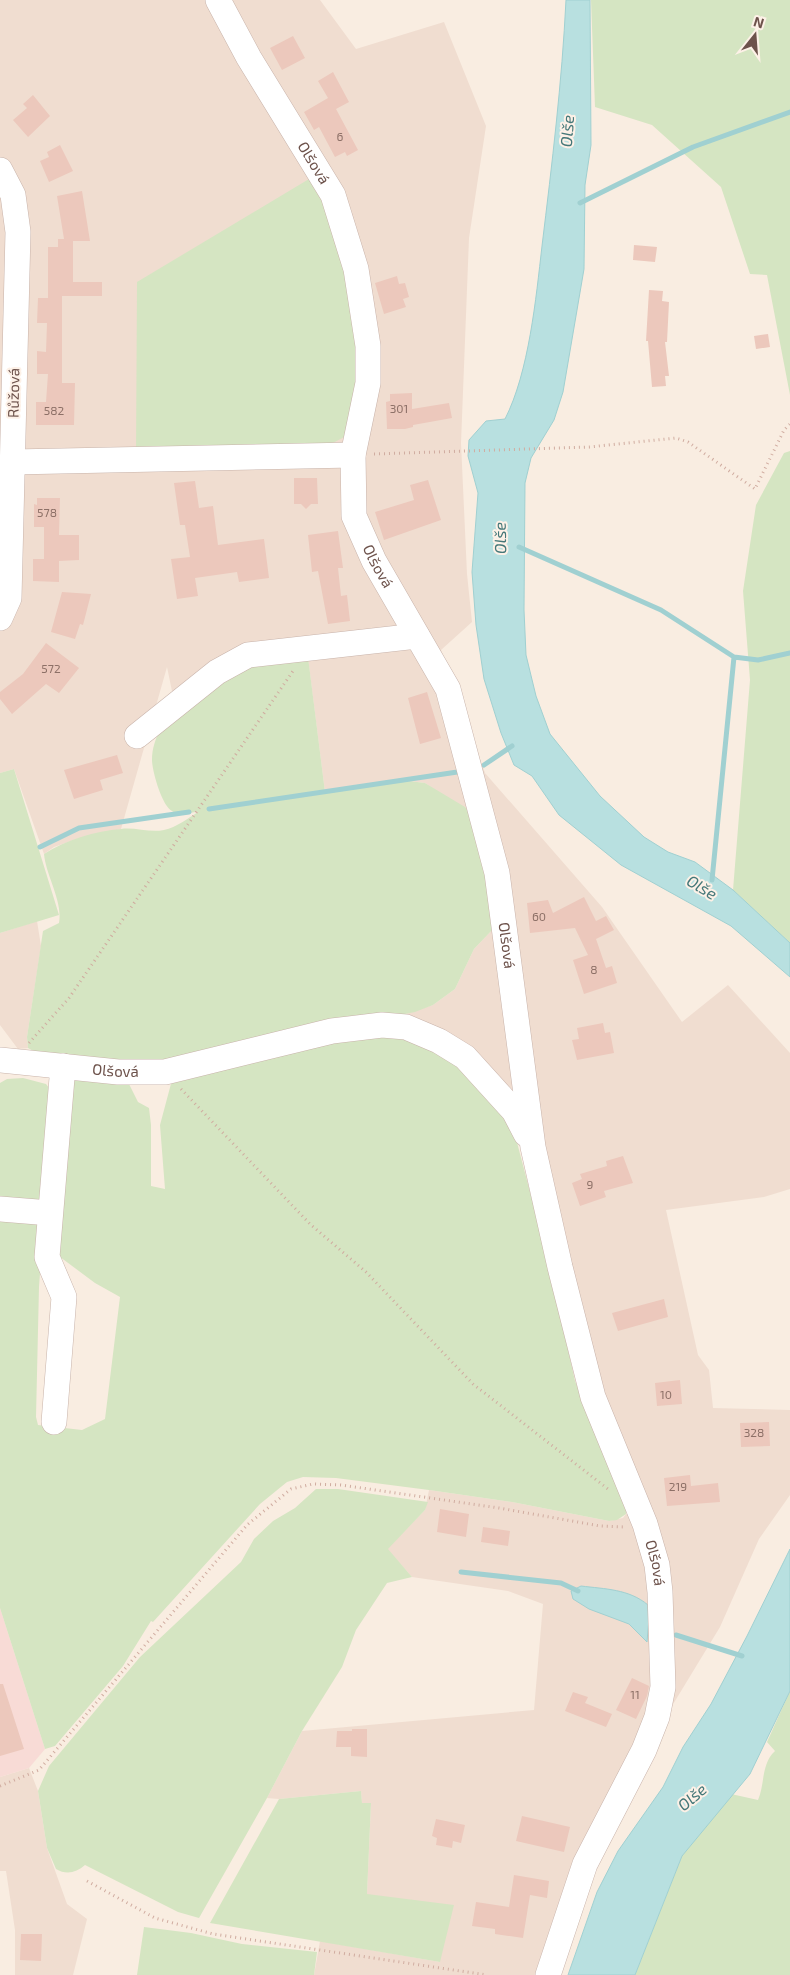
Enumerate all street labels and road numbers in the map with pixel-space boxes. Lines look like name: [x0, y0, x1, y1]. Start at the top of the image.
street label: Olšová: [294, 138, 334, 187]
street label: Růžová: [4, 368, 22, 418]
street label: Olšová: [360, 541, 398, 591]
street label: Olšová: [496, 921, 519, 970]
street label: Olšová: [91, 1059, 139, 1080]
street label: Olšová: [642, 1537, 669, 1587]

